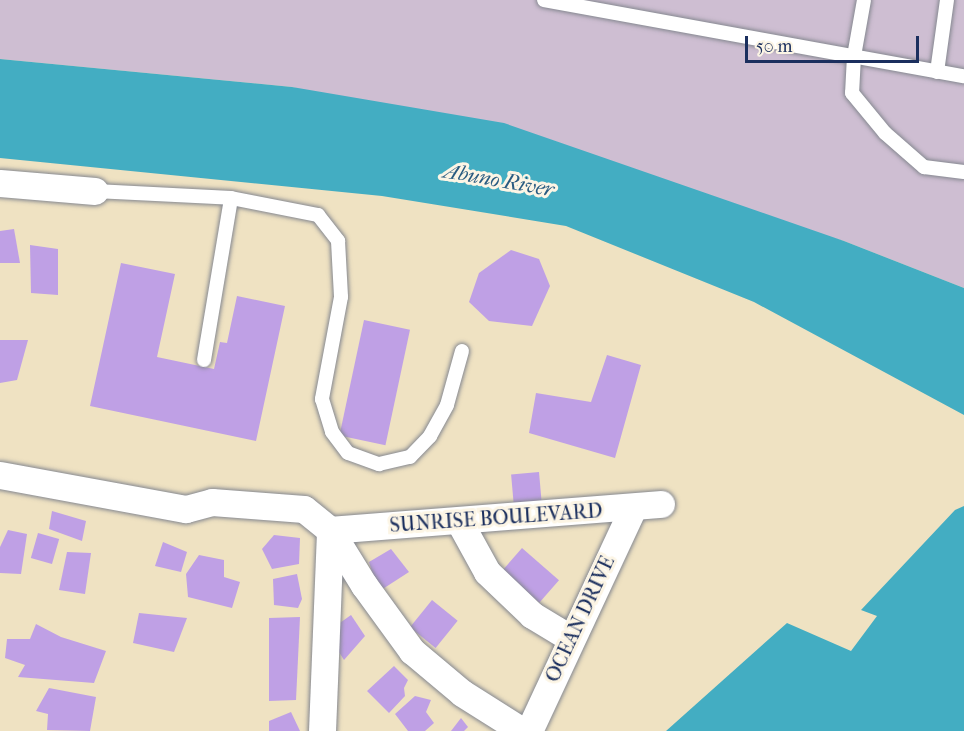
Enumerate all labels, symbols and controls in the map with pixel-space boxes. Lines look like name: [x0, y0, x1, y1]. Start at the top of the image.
scale bar: [748, 24, 922, 62]
text: 50 m: [756, 36, 792, 57]
water label: Abuno River: [442, 158, 556, 202]
street label: SUNRISE BOULEVARD: [389, 499, 603, 537]
street label: OCEAN DRIVE: [540, 552, 620, 686]

